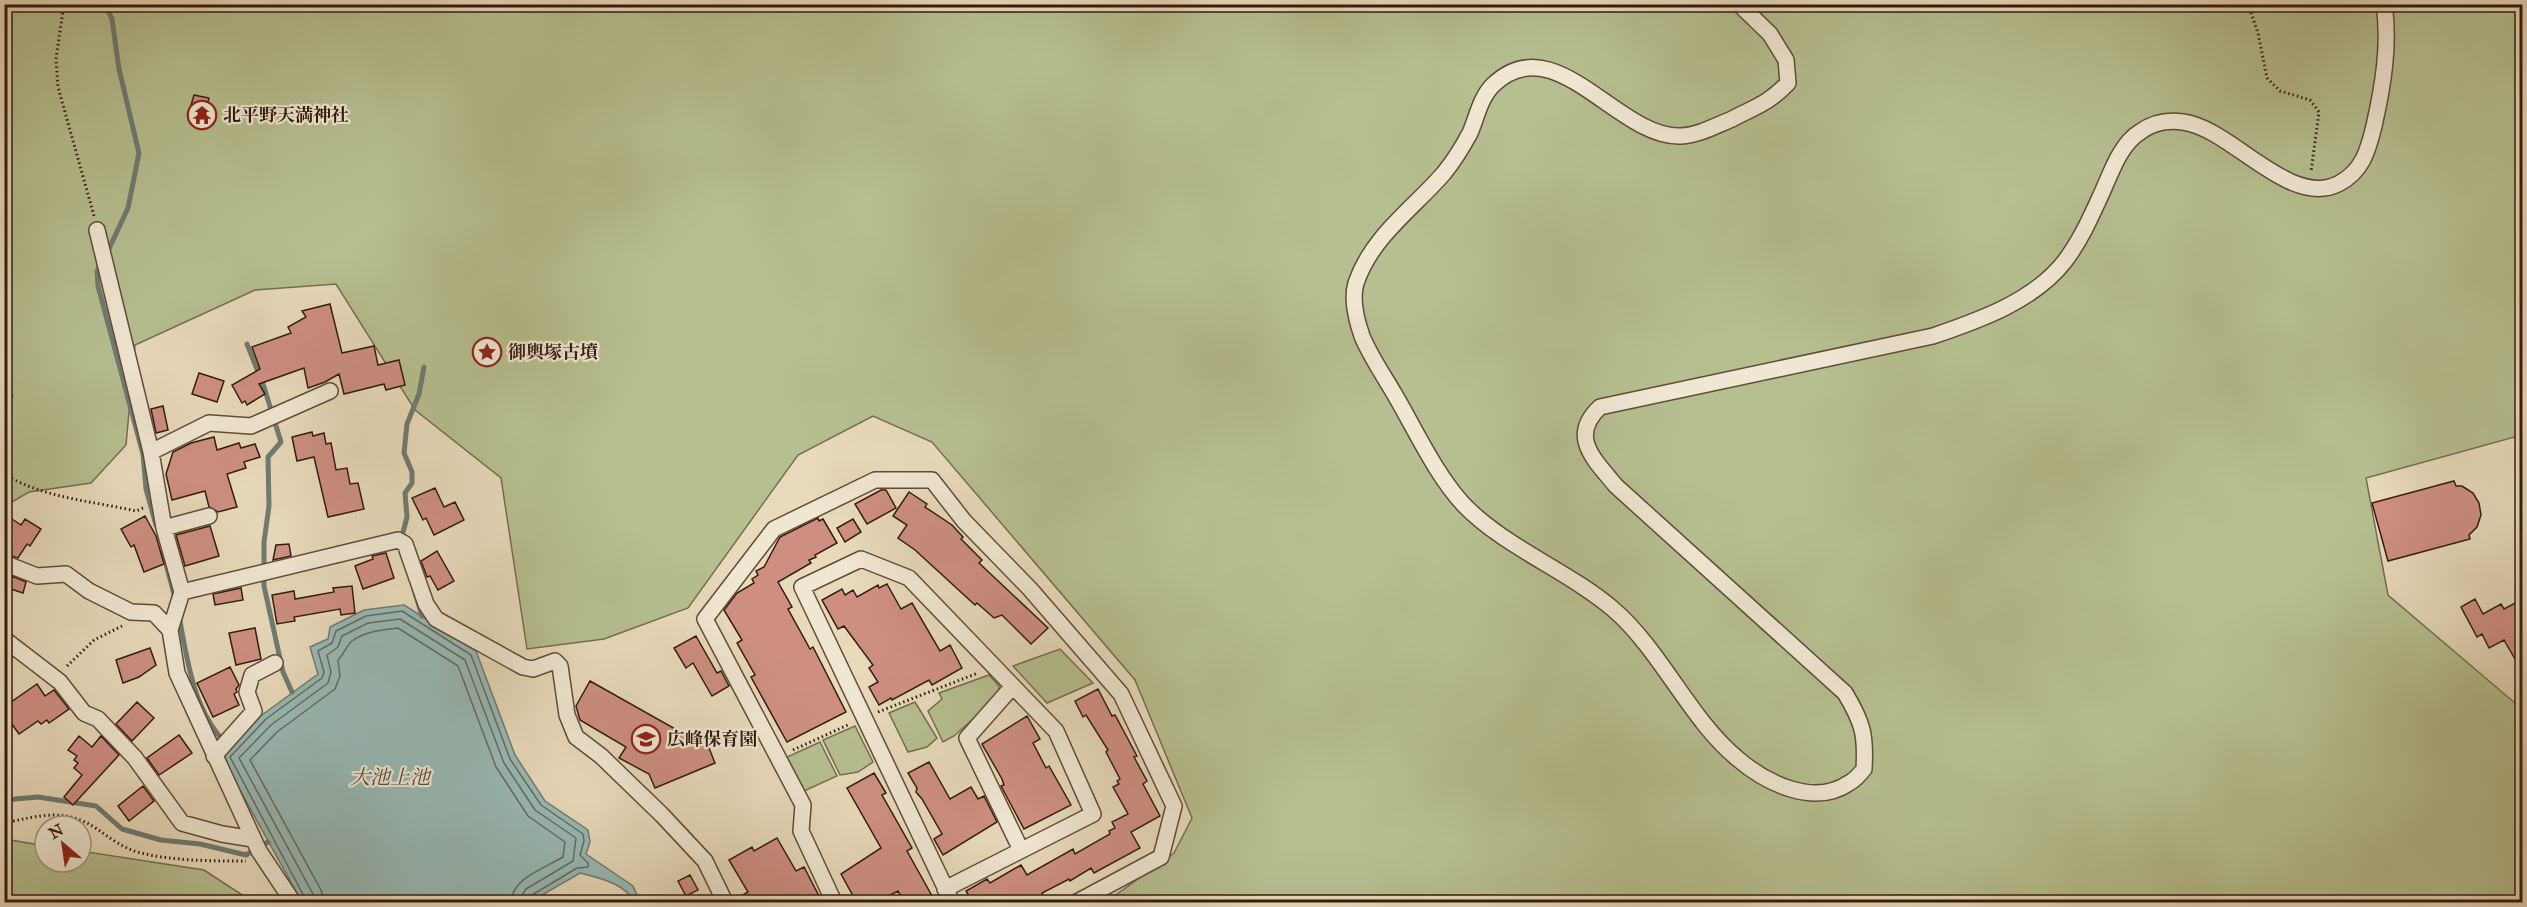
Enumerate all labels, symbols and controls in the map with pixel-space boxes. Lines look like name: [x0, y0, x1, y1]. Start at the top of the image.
temple icon: 北平野天満神社: [186, 99, 218, 131]
place label: 北平野天満神社: [223, 104, 349, 126]
place icon: 御輿塚古墳: [471, 336, 503, 368]
place label: 御輿塚古墳: [508, 341, 598, 363]
school or university icon: 広峰保育園: [630, 723, 662, 755]
place label: 広峰保育園: [667, 728, 757, 750]
water label: 大池上池: [350, 765, 432, 789]
north arrow: [33, 814, 93, 874]
text: N: [45, 820, 67, 843]

